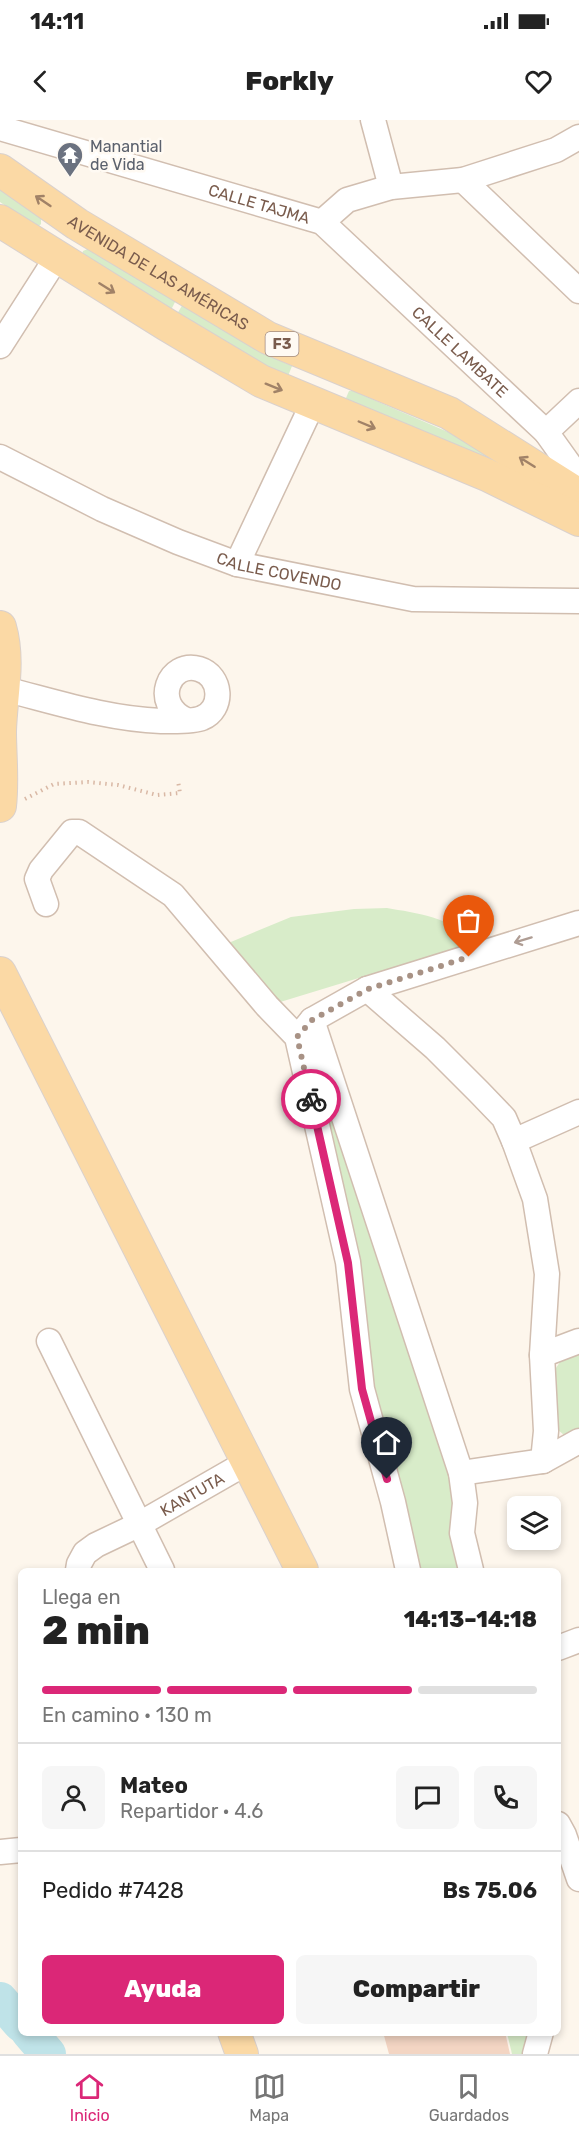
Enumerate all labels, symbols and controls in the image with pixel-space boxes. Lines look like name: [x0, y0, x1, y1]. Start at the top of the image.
text: 14:11: [30, 8, 84, 35]
icon: back: [24, 65, 57, 98]
text: Forkly: [245, 65, 334, 97]
icon: heart: [522, 65, 555, 98]
place label: Manantial de Vida: [90, 137, 163, 174]
temple icon: Manantial de Vida: [55, 140, 85, 178]
street label: CALLE TAJMA: [206, 180, 312, 228]
one-way arrow: [35, 195, 52, 207]
street label: AVENIDA DE LAS AMÉRICAS: [64, 212, 252, 334]
one-way arrow: [98, 282, 115, 294]
street label: CALLE LAMBATE: [408, 303, 512, 402]
road number: F3: [266, 332, 298, 356]
one-way arrow: [265, 382, 283, 393]
one-way arrow: [358, 420, 376, 431]
one-way arrow: [519, 456, 536, 468]
street label: CALLE COVENDO: [214, 548, 343, 595]
pin: [443, 895, 494, 957]
icon: bag: [452, 904, 485, 937]
one-way arrow: [514, 935, 533, 946]
courier: [281, 1069, 341, 1129]
icon: bike: [295, 1083, 328, 1116]
pin: [361, 1417, 412, 1479]
icon: home: [370, 1426, 403, 1459]
street label: KANTUTA: [157, 1468, 228, 1520]
map controls: [507, 1496, 561, 1550]
button: layers: [507, 1496, 561, 1550]
text: Llega en: [42, 1585, 121, 1609]
text: 14:13–14:18: [404, 1606, 537, 1633]
text: 2 min: [42, 1608, 150, 1654]
text: En camino · 130 m: [42, 1703, 212, 1727]
button: person: [42, 1766, 105, 1829]
button: chat: [396, 1766, 459, 1829]
button: phone: [474, 1766, 537, 1829]
text: Mateo: [120, 1772, 188, 1799]
text: Repartidor · 4.6: [120, 1799, 263, 1823]
text: Pedido #7428: [42, 1877, 184, 1904]
text: Bs 75.06: [443, 1877, 537, 1904]
button: Ayuda: [42, 1955, 284, 2024]
button: Compartir: [296, 1955, 537, 2024]
tab: Inicio: [70, 2070, 110, 2125]
tab: Mapa: [249, 2070, 289, 2125]
tab: Guardados: [429, 2070, 509, 2125]

